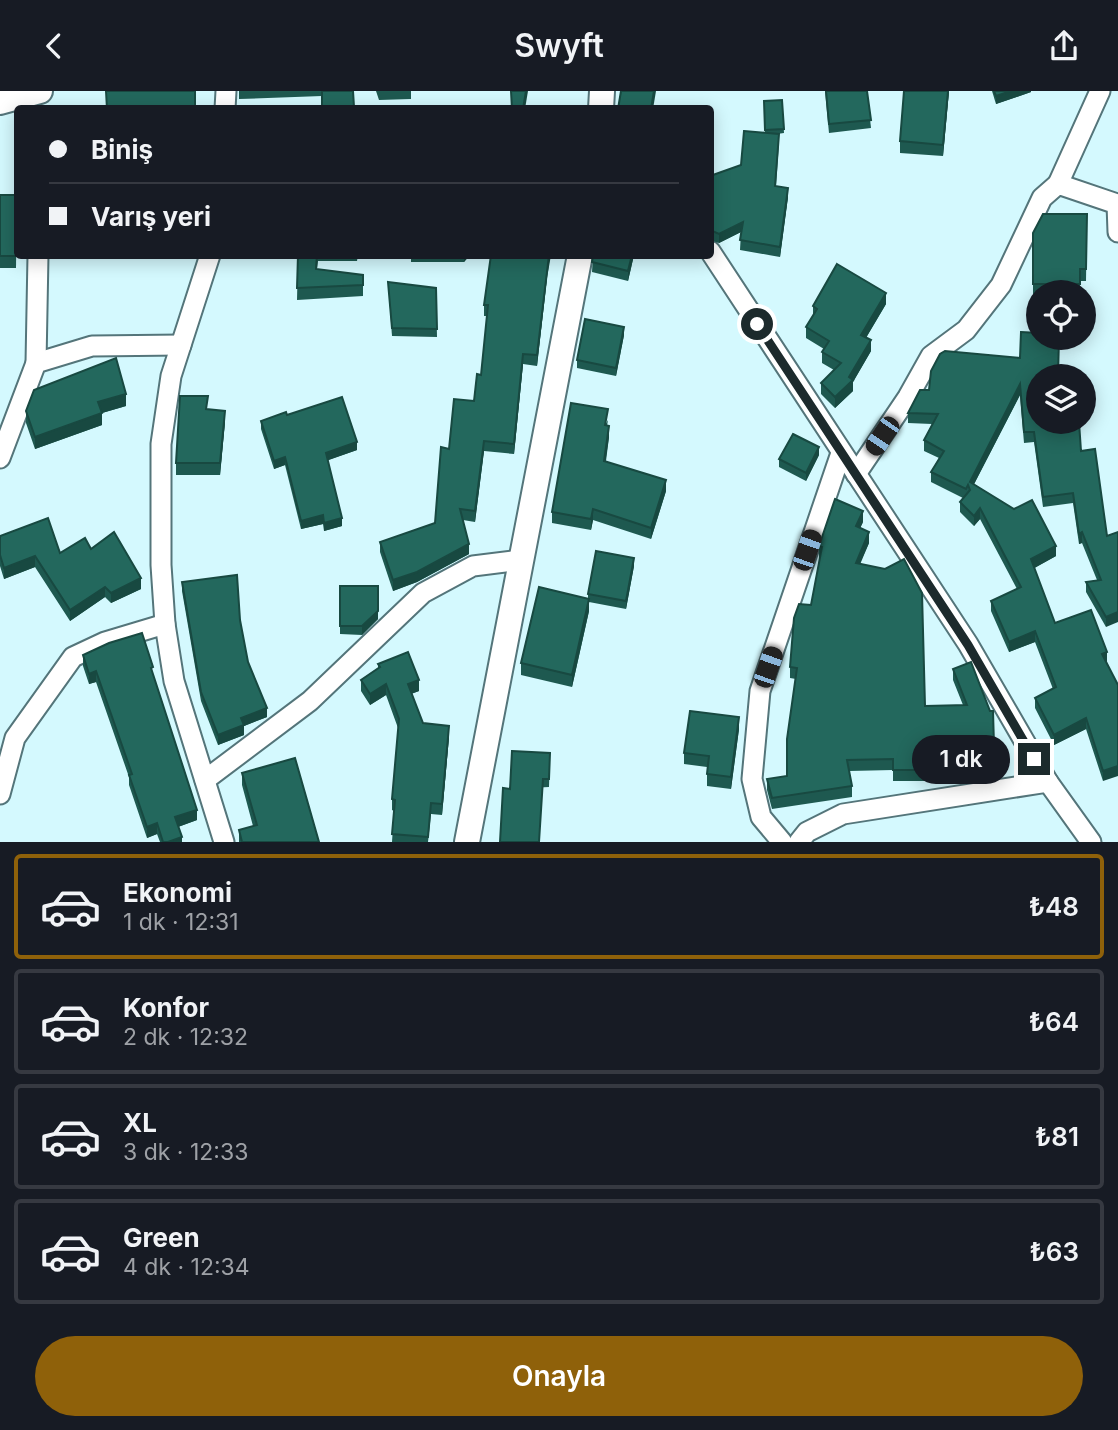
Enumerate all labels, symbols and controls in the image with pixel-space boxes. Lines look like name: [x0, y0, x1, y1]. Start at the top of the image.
text: Swyft: [514, 26, 604, 65]
icon: back: [35, 27, 73, 65]
icon: share: [1045, 27, 1083, 65]
text: Biniş: [91, 134, 153, 165]
text: Varış yeri: [91, 201, 211, 232]
map controls: [1026, 280, 1096, 434]
button: locate: [1026, 280, 1096, 350]
route start: [741, 308, 773, 340]
button: layers: [1026, 364, 1096, 434]
car: [862, 413, 903, 459]
car: [791, 527, 824, 573]
car: [752, 644, 785, 690]
callout: 1 dk: [912, 735, 1010, 783]
route end: [1018, 743, 1050, 775]
text: 1 dk: [940, 745, 982, 773]
icon: car: [39, 875, 102, 938]
text: Ekonomi: [123, 877, 232, 908]
text: ₺48: [1029, 891, 1079, 922]
text: 1 dk · 12:31: [123, 908, 239, 936]
icon: car: [39, 990, 102, 1053]
text: Konfor: [123, 992, 209, 1023]
text: ₺64: [1029, 1006, 1079, 1037]
text: 2 dk · 12:32: [123, 1023, 248, 1051]
icon: car: [39, 1105, 102, 1168]
text: XL: [123, 1107, 157, 1138]
text: ₺81: [1035, 1121, 1079, 1152]
text: 3 dk · 12:33: [123, 1138, 248, 1166]
icon: car: [39, 1220, 102, 1283]
text: Green: [123, 1222, 200, 1253]
text: ₺63: [1030, 1236, 1079, 1267]
text: 4 dk · 12:34: [123, 1253, 250, 1281]
button: Onayla: [35, 1336, 1083, 1416]

